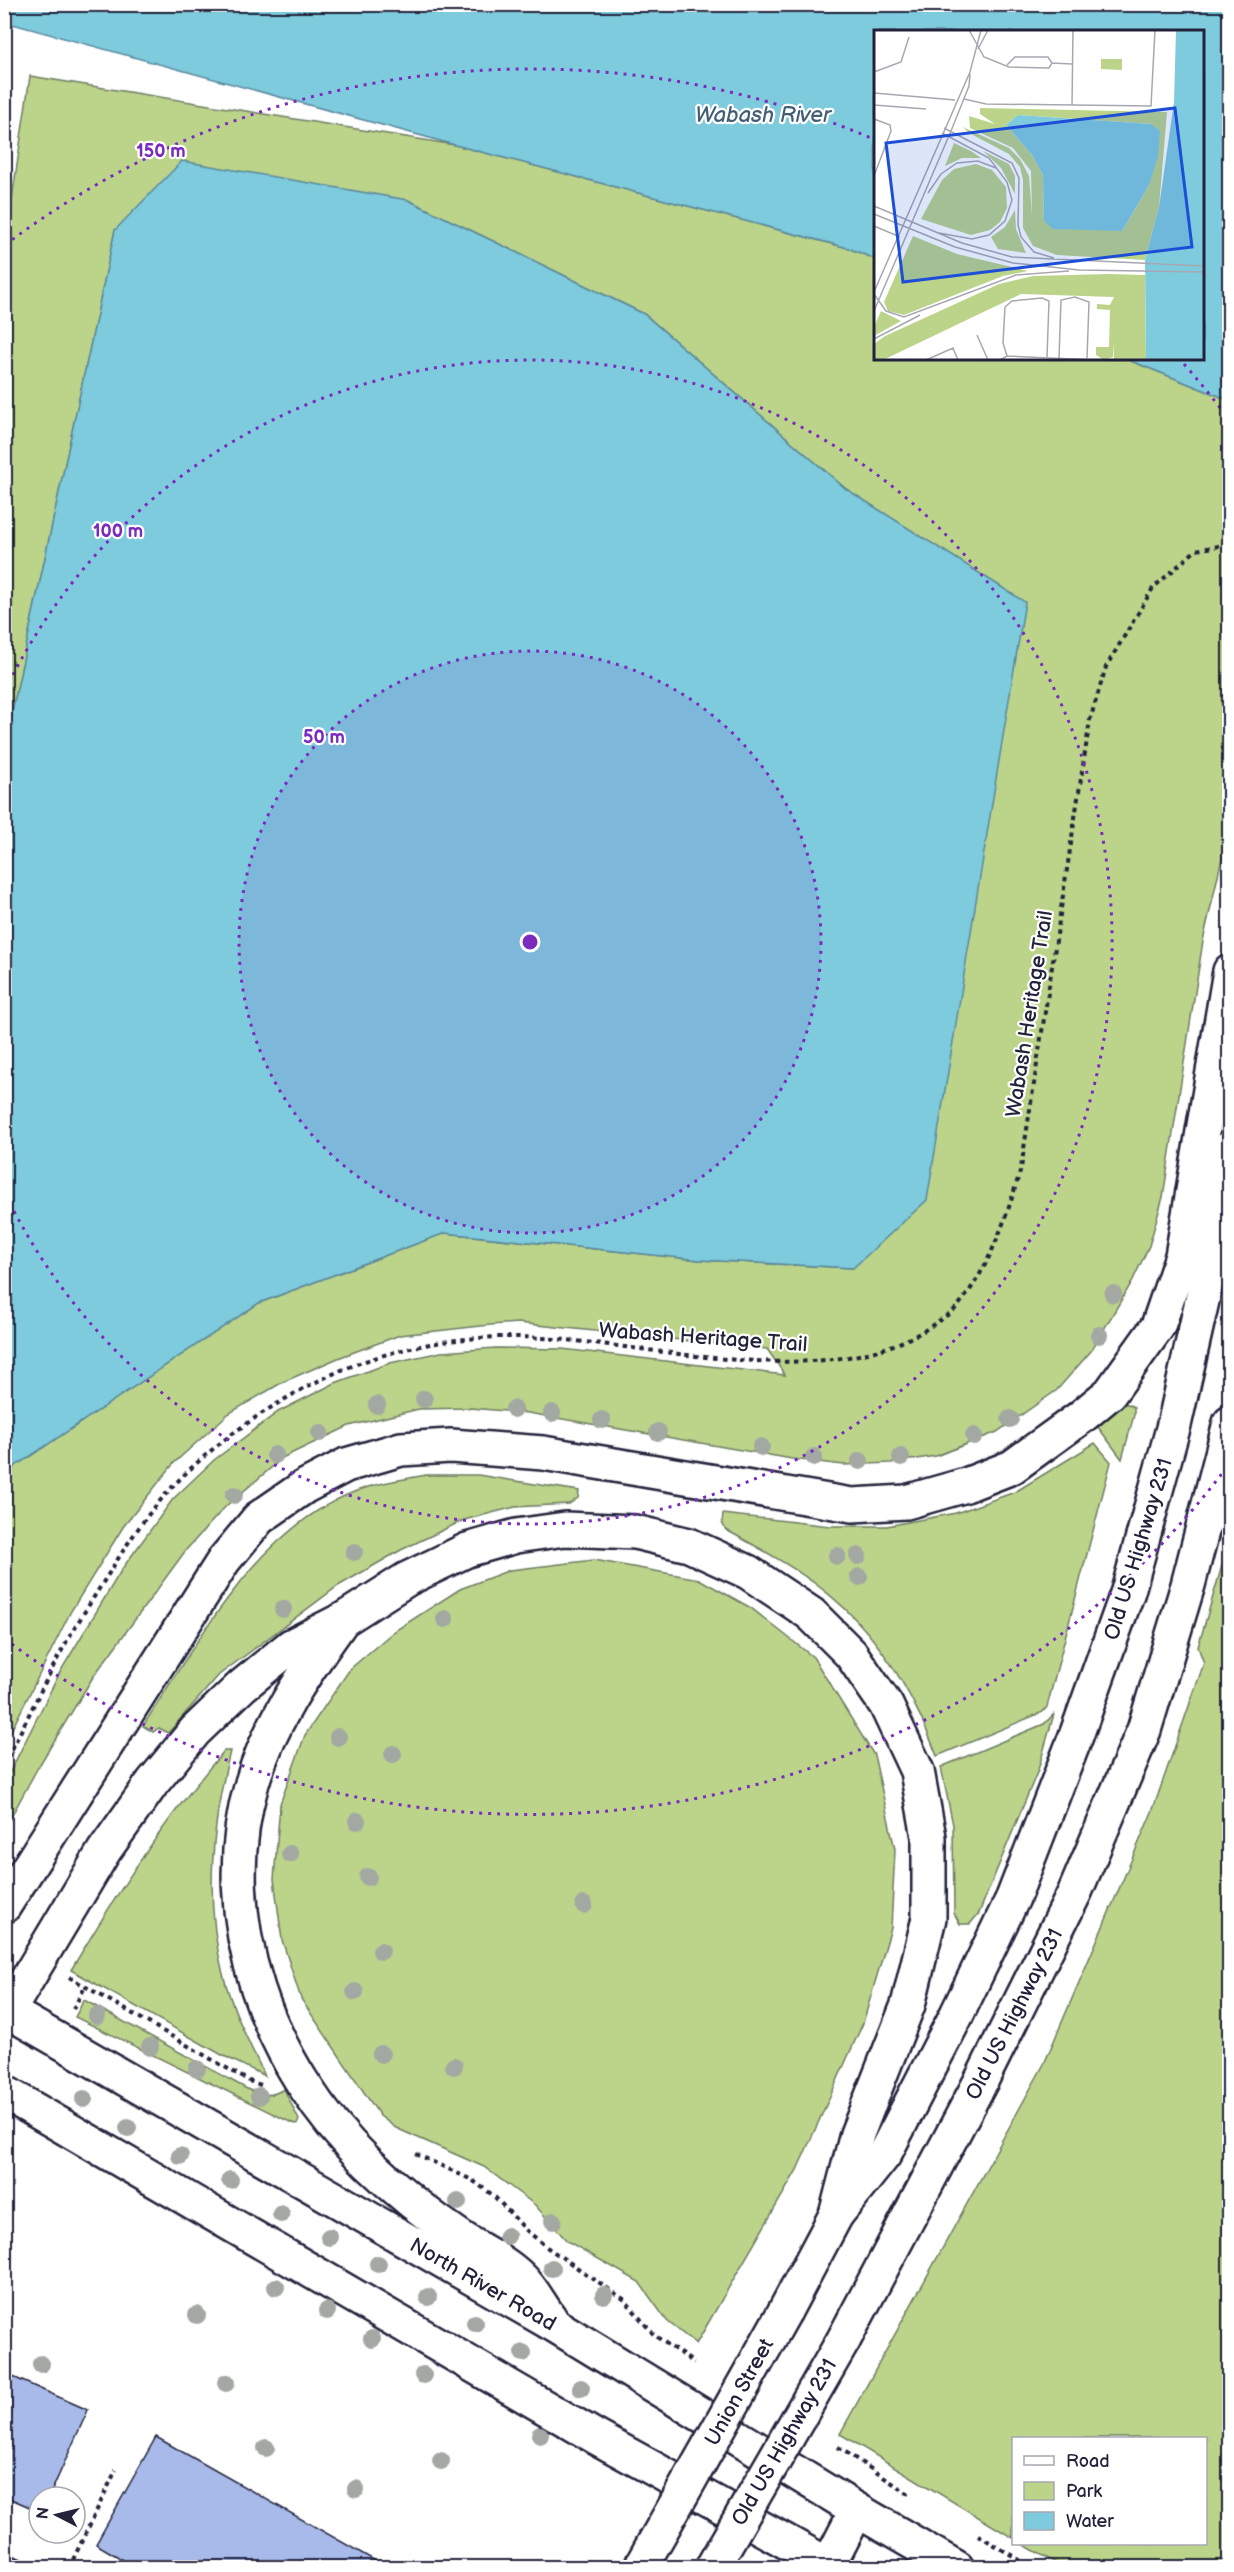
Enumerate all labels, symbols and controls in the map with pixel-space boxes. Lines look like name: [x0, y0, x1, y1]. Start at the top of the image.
inset map: [874, 30, 1204, 360]
water label: Wabash River: [695, 102, 833, 129]
text: 150 m: [136, 141, 186, 162]
text: 100 m: [93, 521, 143, 542]
text: 50 m: [303, 727, 345, 748]
street label: Wabash Heritage Trail: [1001, 909, 1058, 1119]
centre of rings: [520, 932, 540, 952]
street label: Wabash Heritage Trail: [598, 1318, 808, 1357]
street label: Old US Highway 231: [1099, 1455, 1178, 1643]
street label: Old US Highway 231: [961, 1925, 1068, 2104]
street label: North River Road: [405, 2232, 560, 2336]
street label: Union Street: [700, 2334, 779, 2450]
street label: Old US Highway 231: [726, 2354, 842, 2530]
legend: [1012, 2437, 1207, 2545]
text: Road: [1066, 2451, 1110, 2472]
text: Park: [1066, 2481, 1102, 2502]
north arrow: [27, 2485, 87, 2545]
text: N: [33, 2506, 54, 2520]
text: Water: [1066, 2511, 1114, 2532]

